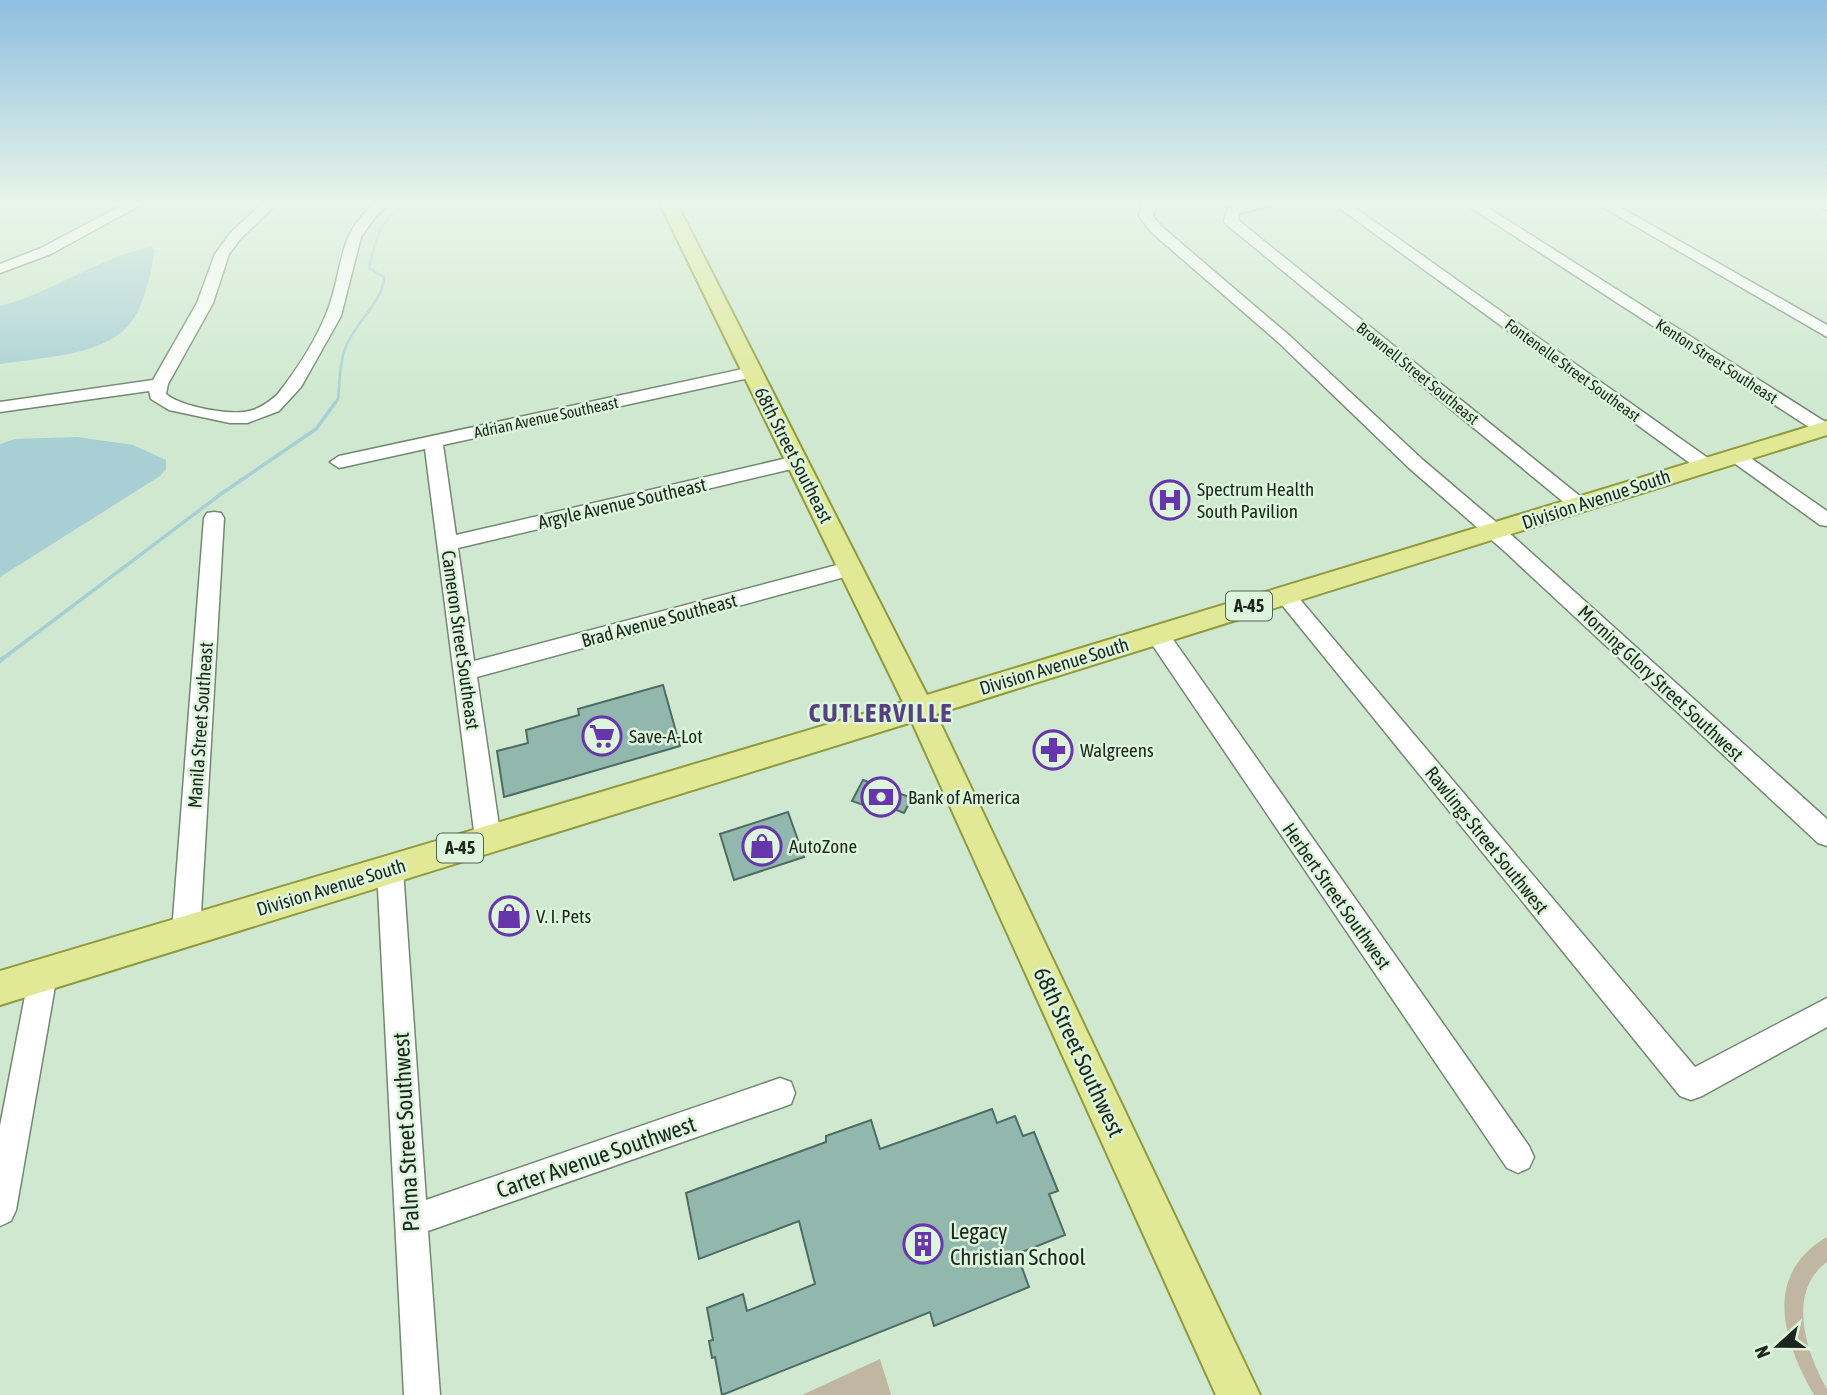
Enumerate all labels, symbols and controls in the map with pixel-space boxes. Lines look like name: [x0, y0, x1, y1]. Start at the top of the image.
street label: Fontenelle Street Southeast: [1502, 315, 1644, 425]
street label: Kenton Street Southeast: [1653, 315, 1781, 407]
street label: Brownell Street Southeast: [1353, 318, 1483, 428]
street label: 68th Street Southeast: [750, 383, 838, 527]
street label: Adrian Avenue Southeast: [472, 393, 620, 441]
street label: Division Avenue South: [1519, 465, 1673, 533]
street label: Argyle Avenue Southeast: [536, 473, 708, 533]
place label: Spectrum Health South Pavilion: [1197, 478, 1314, 522]
hospital icon: Spectrum Health South Pavilion: [1149, 479, 1191, 521]
street label: Cameron Street Southeast: [438, 549, 484, 731]
street label: Brad Avenue Southeast: [579, 589, 739, 651]
road number: A-45: [1226, 592, 1272, 620]
street label: Morning Glory Street Southwest: [1574, 601, 1748, 765]
street label: Division Avenue South: [977, 633, 1131, 699]
street label: Manila Street Southeast: [183, 641, 217, 809]
district label: CUTLERVILLE: [809, 698, 953, 728]
supermarket icon: Save-A-Lot: [581, 715, 623, 757]
place label: Save-A-Lot: [629, 725, 703, 747]
pharmacy icon: Walgreens: [1032, 729, 1074, 771]
place label: Walgreens: [1080, 739, 1154, 761]
street label: Rawlings Street Southwest: [1421, 762, 1553, 918]
bank icon: Bank of America: [860, 776, 902, 818]
place label: Bank of America: [908, 786, 1020, 808]
street label: Herbert Street Southwest: [1278, 819, 1396, 973]
shop icon: AutoZone: [741, 825, 783, 867]
road number: A-45: [437, 834, 483, 862]
place label: AutoZone: [789, 835, 857, 857]
street label: Division Avenue South: [254, 854, 408, 920]
shop icon: V. I. Pets: [488, 895, 530, 937]
place label: V. I. Pets: [536, 905, 592, 927]
street label: 68th Street Southwest: [1028, 963, 1130, 1141]
street label: Palma Street Southwest: [388, 1032, 424, 1232]
street label: Carter Avenue Southwest: [493, 1111, 699, 1203]
place label: Legacy Christian School: [950, 1218, 1086, 1270]
building icon: Legacy Christian School: [902, 1223, 944, 1265]
north arrow: [1743, 1311, 1813, 1381]
text: N: [1750, 1343, 1774, 1361]

